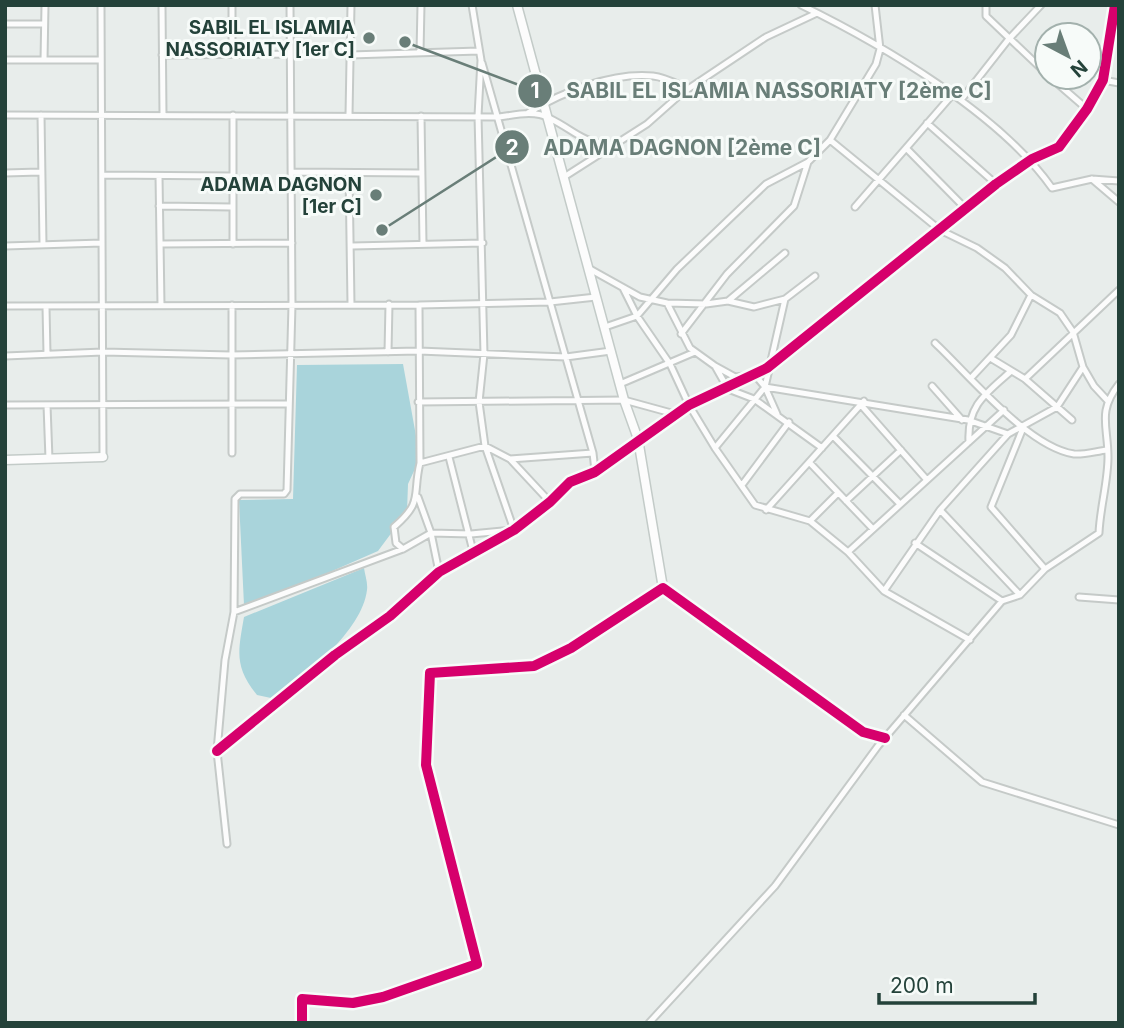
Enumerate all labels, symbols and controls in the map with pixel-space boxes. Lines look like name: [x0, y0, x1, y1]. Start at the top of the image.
place label: SABIL EL ISLAMIA NASSORIATY [1er C]: [165, 16, 355, 61]
north arrow: [1033, 21, 1103, 91]
marker: SABIL EL ISLAMIA NASSORIATY [1er C]: [361, 30, 377, 46]
text: N: [1066, 55, 1092, 82]
callout: SABIL EL ISLAMIA NASSORIATY [2ème C]: [517, 70, 1006, 112]
text: 1: [530, 78, 540, 103]
text: SABIL EL ISLAMIA NASSORIATY [2ème C]: [566, 78, 992, 103]
callout: ADAMA DAGNON [2ème C]: [495, 126, 835, 168]
text: 2: [505, 135, 519, 160]
text: ADAMA DAGNON [2ème C]: [543, 135, 821, 160]
place label: ADAMA DAGNON [1er C]: [200, 173, 362, 218]
marker: ADAMA DAGNON [1er C]: [368, 187, 384, 203]
scale bar: [879, 962, 1035, 1006]
text: 200 m: [890, 973, 954, 998]

